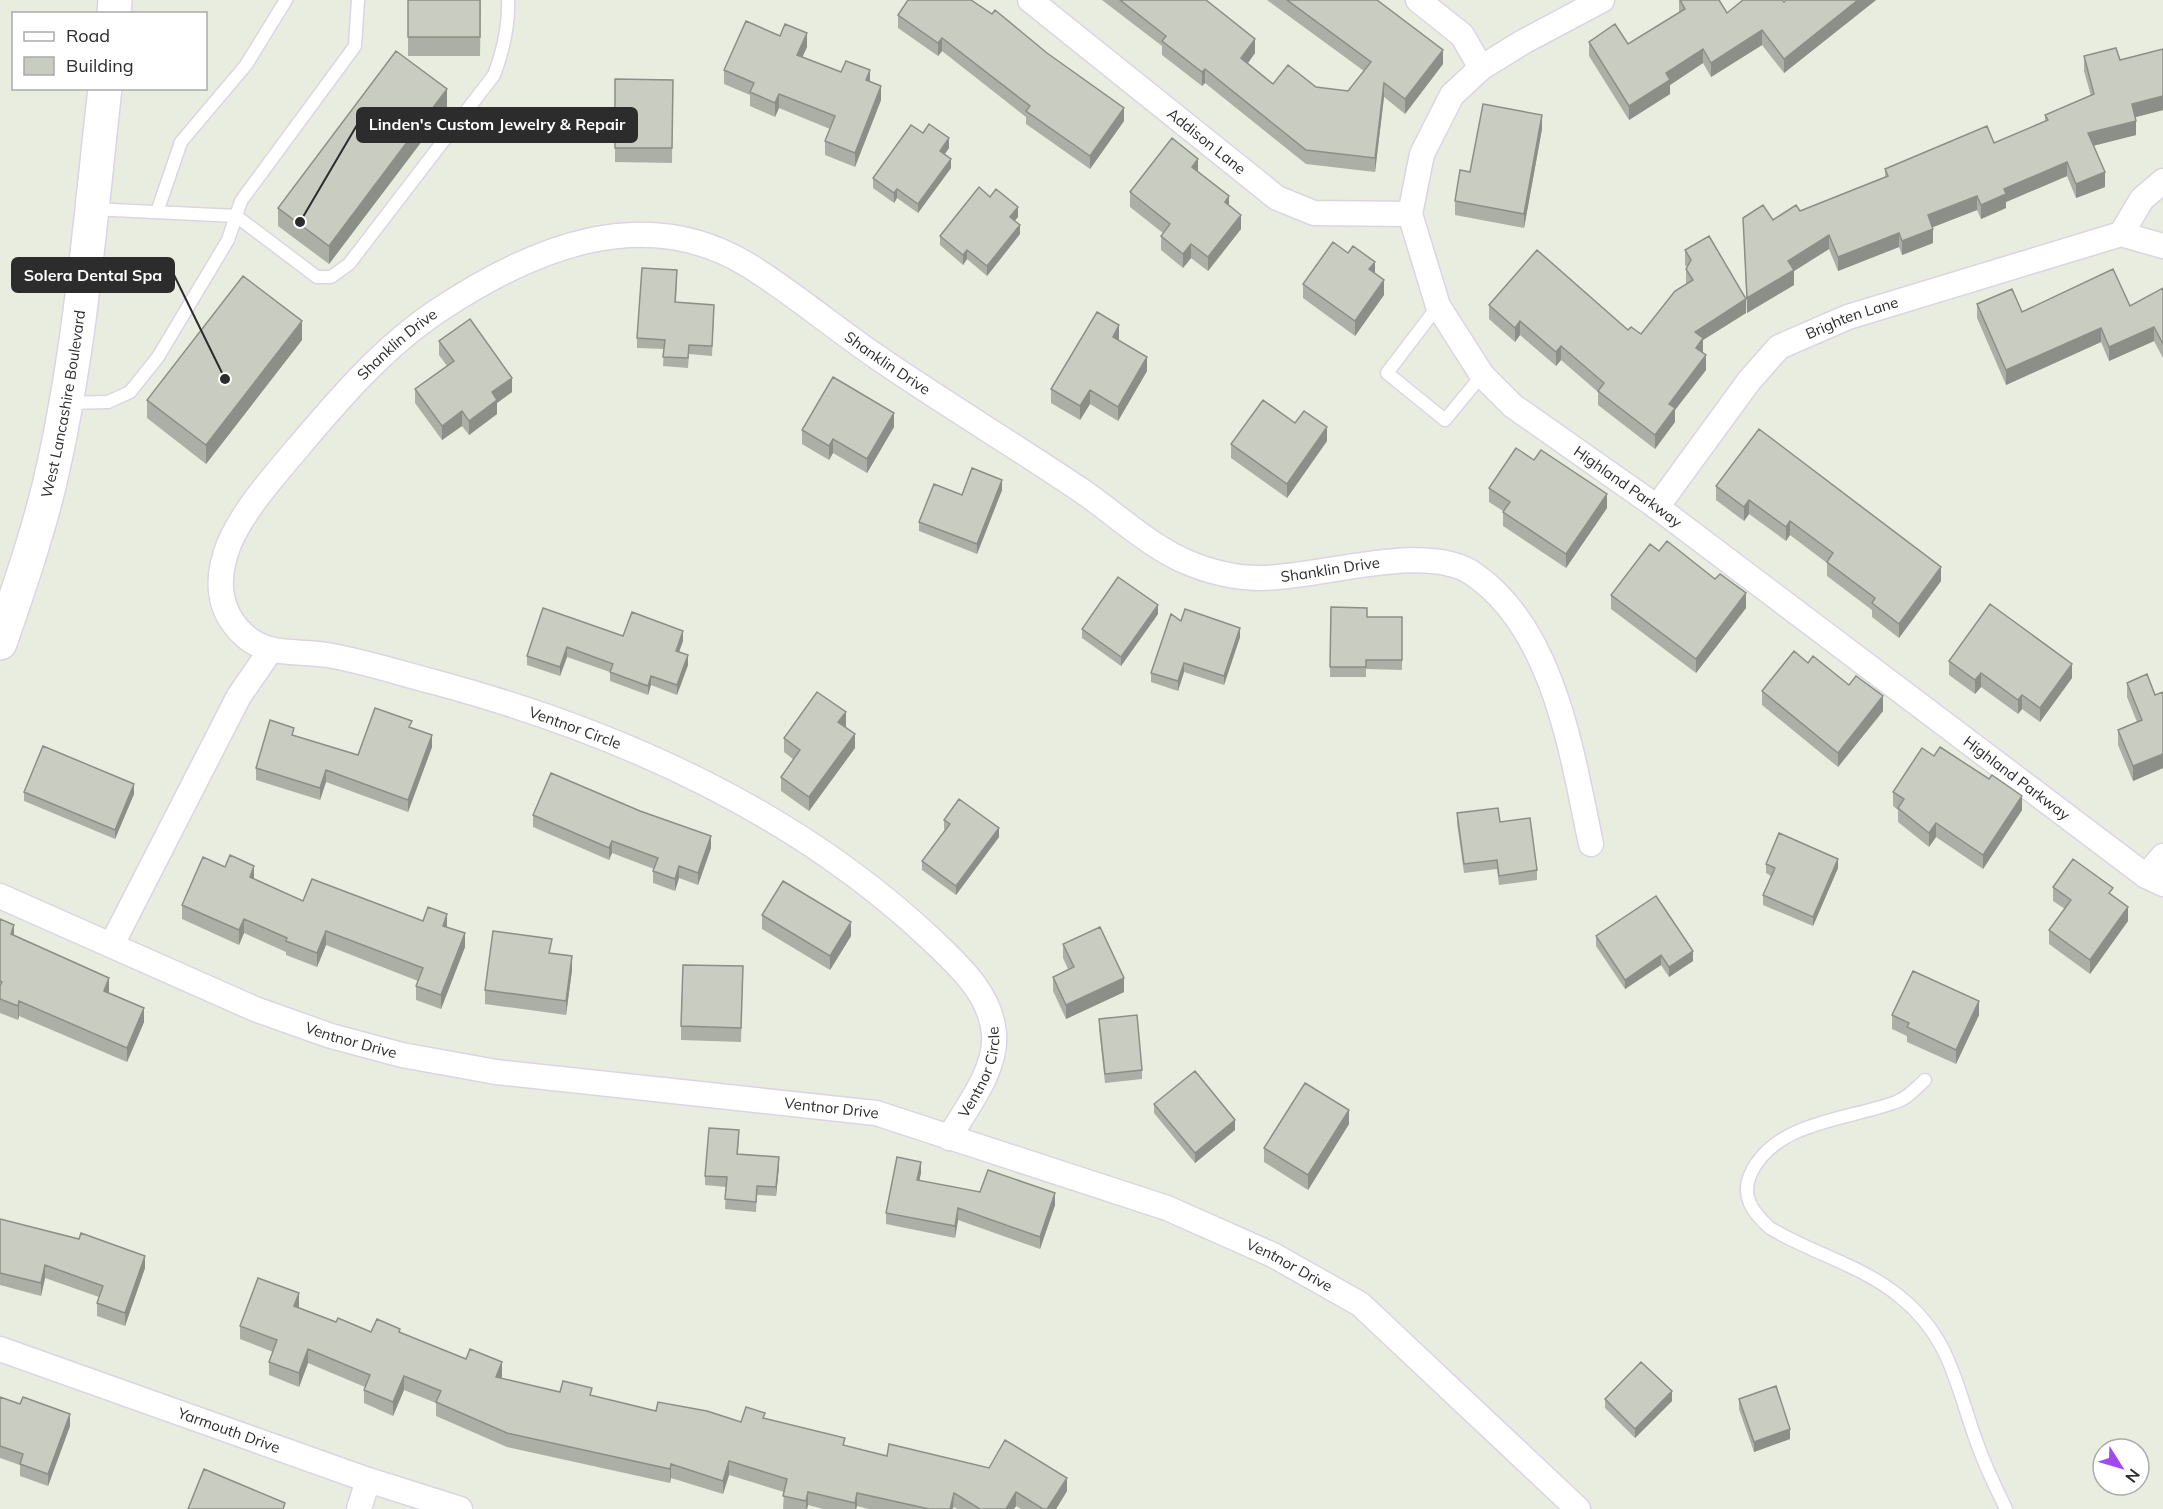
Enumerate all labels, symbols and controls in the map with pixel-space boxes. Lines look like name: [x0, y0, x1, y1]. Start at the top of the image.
legend: [12, 12, 207, 90]
text: Road: [66, 24, 110, 47]
text: Building: [66, 54, 134, 77]
street label: Addison Lane: [1163, 104, 1250, 178]
callout: Linden's Custom Jewelry & Repair: [357, 108, 637, 142]
text: Linden's Custom Jewelry & Repair: [369, 114, 626, 134]
callout: Solera Dental Spa: [12, 258, 174, 292]
text: Solera Dental Spa: [24, 265, 162, 285]
street label: Brighten Lane: [1803, 292, 1900, 343]
street label: Shanklin Drive: [353, 304, 441, 384]
street label: West Lancashire Boulevard: [36, 309, 89, 500]
street label: Shanklin Drive: [841, 327, 934, 399]
street label: Highland Parkway: [1570, 442, 1686, 531]
street label: Shanklin Drive: [1280, 553, 1381, 586]
street label: Ventnor Circle: [526, 702, 624, 753]
street label: Highland Parkway: [1960, 732, 2074, 824]
street label: Ventnor Drive: [303, 1018, 399, 1062]
street label: Ventnor Circle: [954, 1026, 1003, 1121]
street label: Ventnor Drive: [783, 1093, 880, 1122]
street label: Ventnor Drive: [1243, 1234, 1336, 1296]
street label: Yarmouth Drive: [175, 1403, 283, 1457]
north arrow: [2091, 1437, 2151, 1497]
text: N: [2121, 1465, 2145, 1487]

